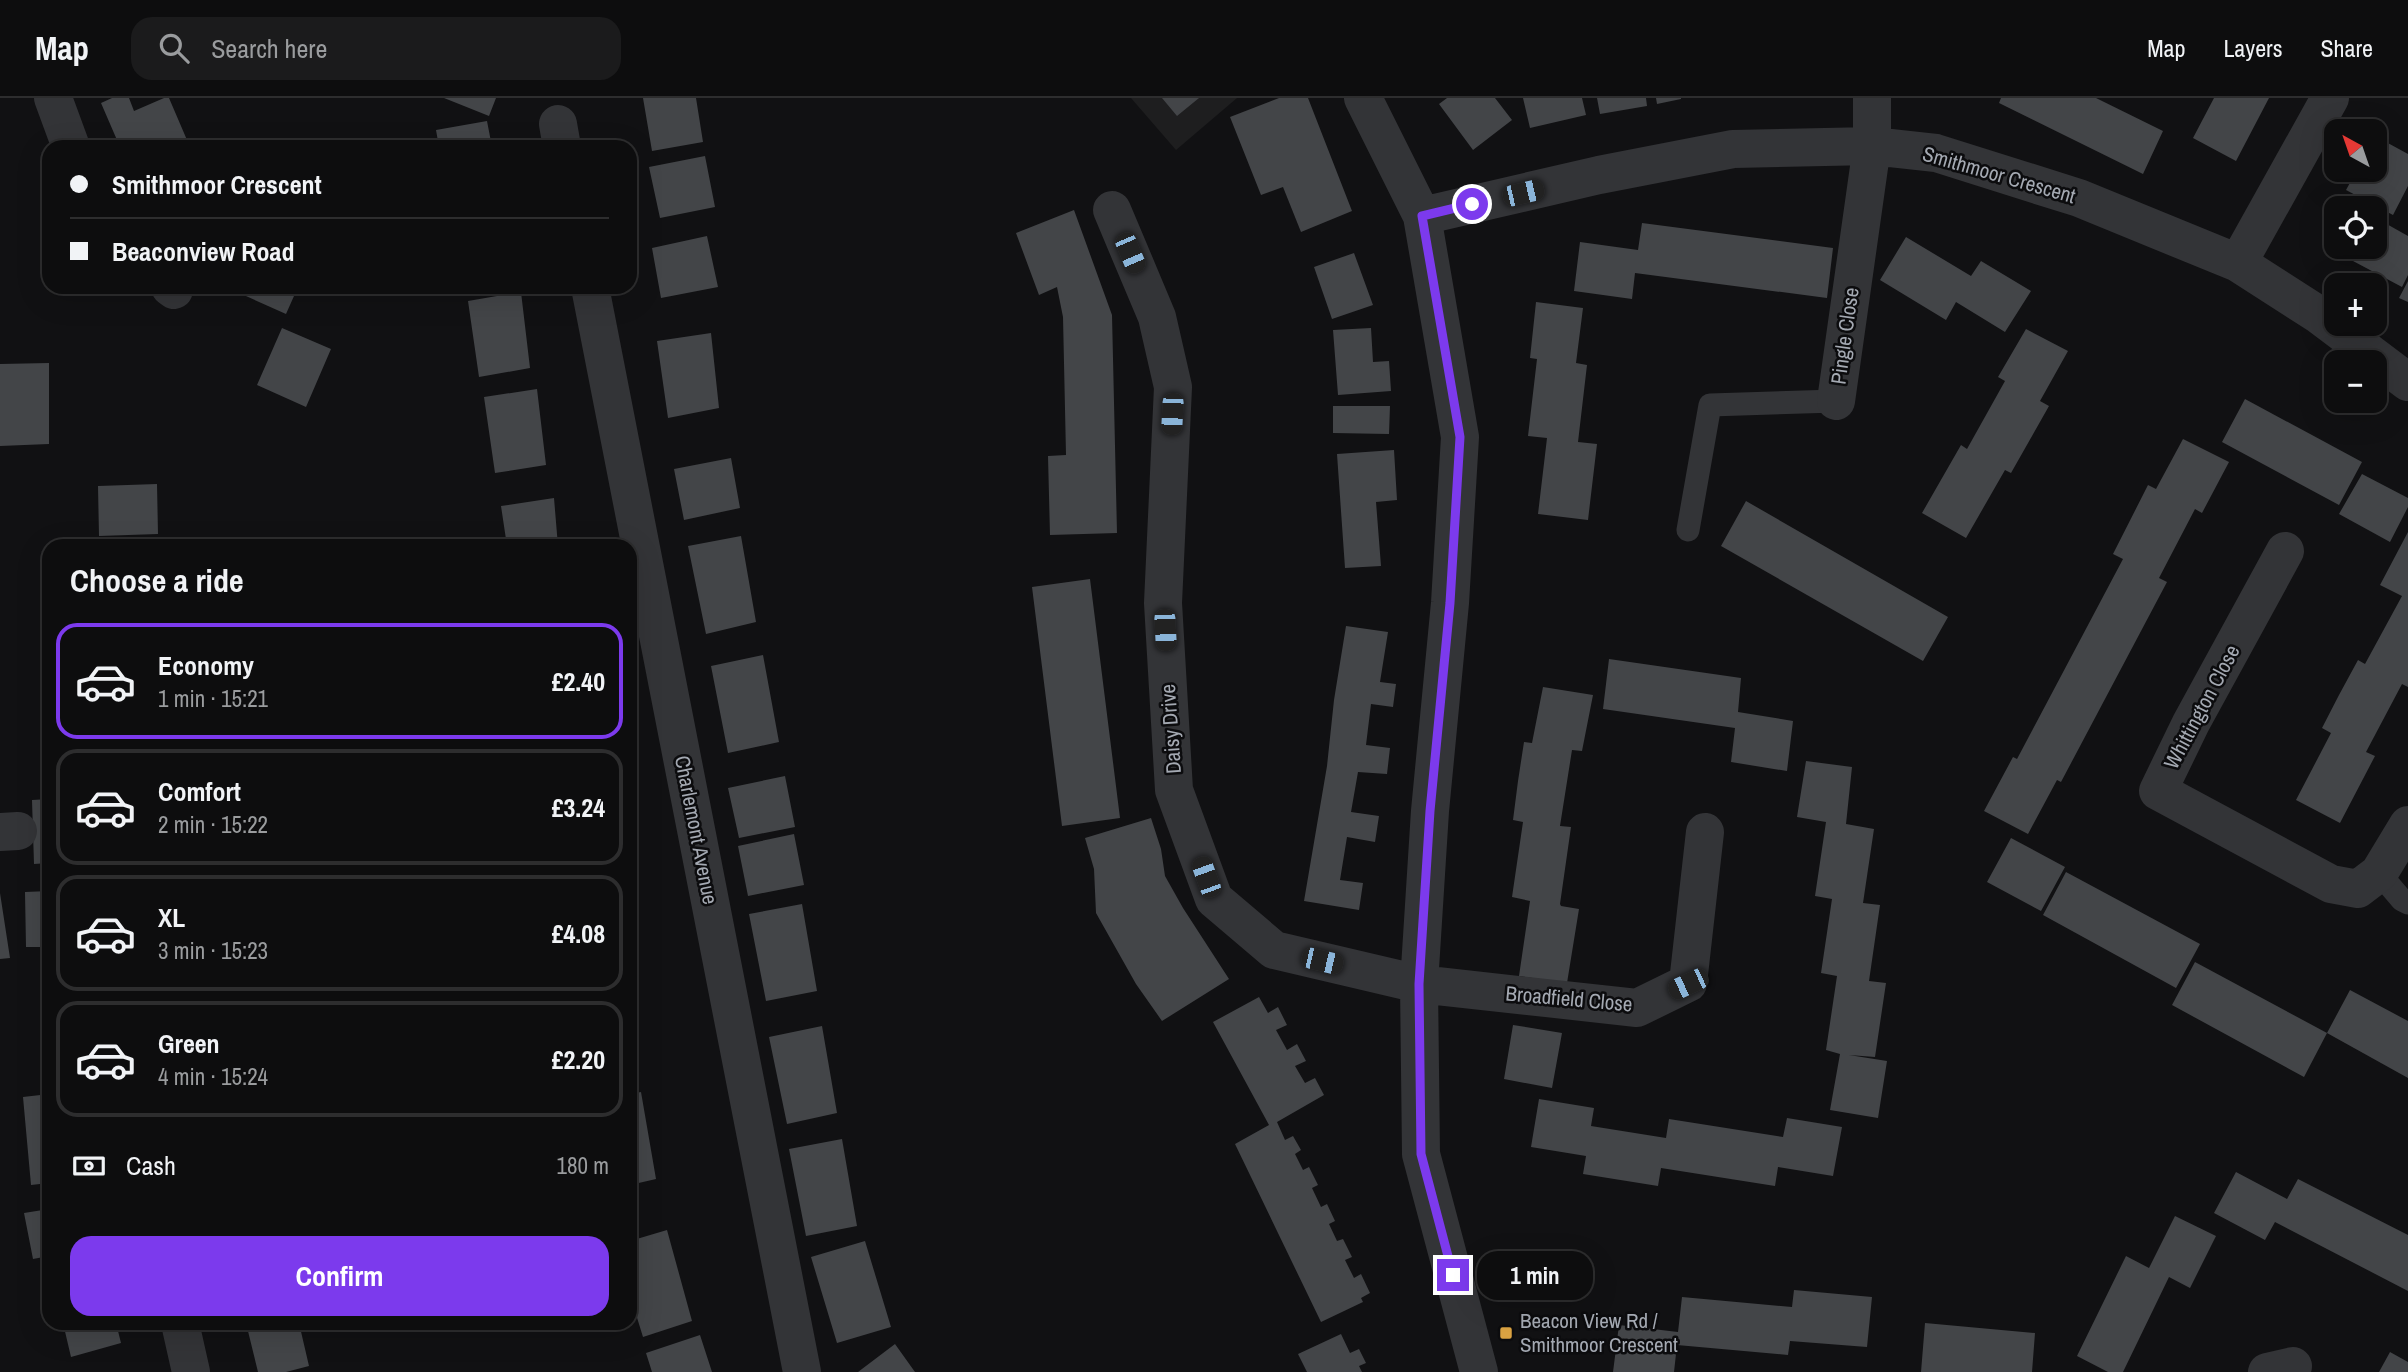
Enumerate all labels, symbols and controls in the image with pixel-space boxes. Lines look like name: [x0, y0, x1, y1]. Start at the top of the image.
search box: [131, 17, 621, 80]
text: Map: [35, 26, 89, 70]
icon: search: [155, 29, 193, 67]
text: Search here: [211, 31, 327, 66]
text: Map: [2147, 32, 2185, 64]
text: Layers: [2223, 32, 2282, 64]
text: Share: [2320, 32, 2373, 64]
north arrow: [2324, 119, 2387, 182]
map controls: [2324, 119, 2387, 413]
street label: Smithmoor Crescent: [1919, 139, 2079, 210]
text: Smithmoor Crescent: [112, 167, 322, 202]
car: [1501, 178, 1546, 208]
route start: [1456, 188, 1488, 220]
button: locate: [2324, 196, 2387, 259]
car: [1113, 230, 1148, 276]
text: Beaconview Road: [112, 234, 294, 269]
button: +: [2324, 273, 2387, 336]
street label: Pingle Close: [1823, 286, 1866, 386]
button: −: [2324, 350, 2387, 413]
car: [1161, 392, 1184, 436]
text: Choose a ride: [70, 559, 244, 602]
car: [1154, 608, 1177, 652]
street label: Whittington Close: [2157, 640, 2246, 774]
text: Economy: [158, 648, 254, 683]
icon: car: [74, 650, 137, 713]
text: £2.40: [552, 664, 605, 699]
text: 1 min · 15:21: [158, 683, 268, 714]
street label: Daisy Drive: [1153, 683, 1188, 775]
street label: Charlemont Avenue: [668, 753, 725, 907]
text: Comfort: [158, 774, 241, 809]
icon: car: [74, 776, 137, 839]
text: £3.24: [552, 790, 605, 825]
text: 2 min · 15:22: [158, 809, 268, 840]
car: [1189, 854, 1224, 900]
text: XL: [158, 900, 185, 935]
icon: car: [74, 902, 137, 965]
text: £4.08: [552, 916, 605, 951]
text: 3 min · 15:23: [158, 935, 268, 966]
car: [1300, 946, 1345, 976]
car: [1665, 966, 1712, 1002]
street label: Broadfield Close: [1504, 979, 1634, 1018]
text: Green: [158, 1026, 220, 1061]
icon: car: [74, 1028, 137, 1091]
text: £2.20: [552, 1042, 605, 1077]
text: 4 min · 15:24: [158, 1061, 268, 1092]
icon: cash: [70, 1147, 108, 1185]
text: Cash: [126, 1148, 176, 1183]
text: 180 m: [557, 1150, 609, 1181]
button: Confirm: [70, 1236, 609, 1316]
callout: 1 min: [1478, 1250, 1593, 1300]
route end: [1437, 1259, 1469, 1291]
text: 1 min: [1510, 1260, 1560, 1291]
place label: Beacon View Rd / Smithmoor Crescent: [1520, 1306, 1678, 1359]
marker: Beacon View Rd / Smithmoor Crescent: [1498, 1325, 1514, 1341]

